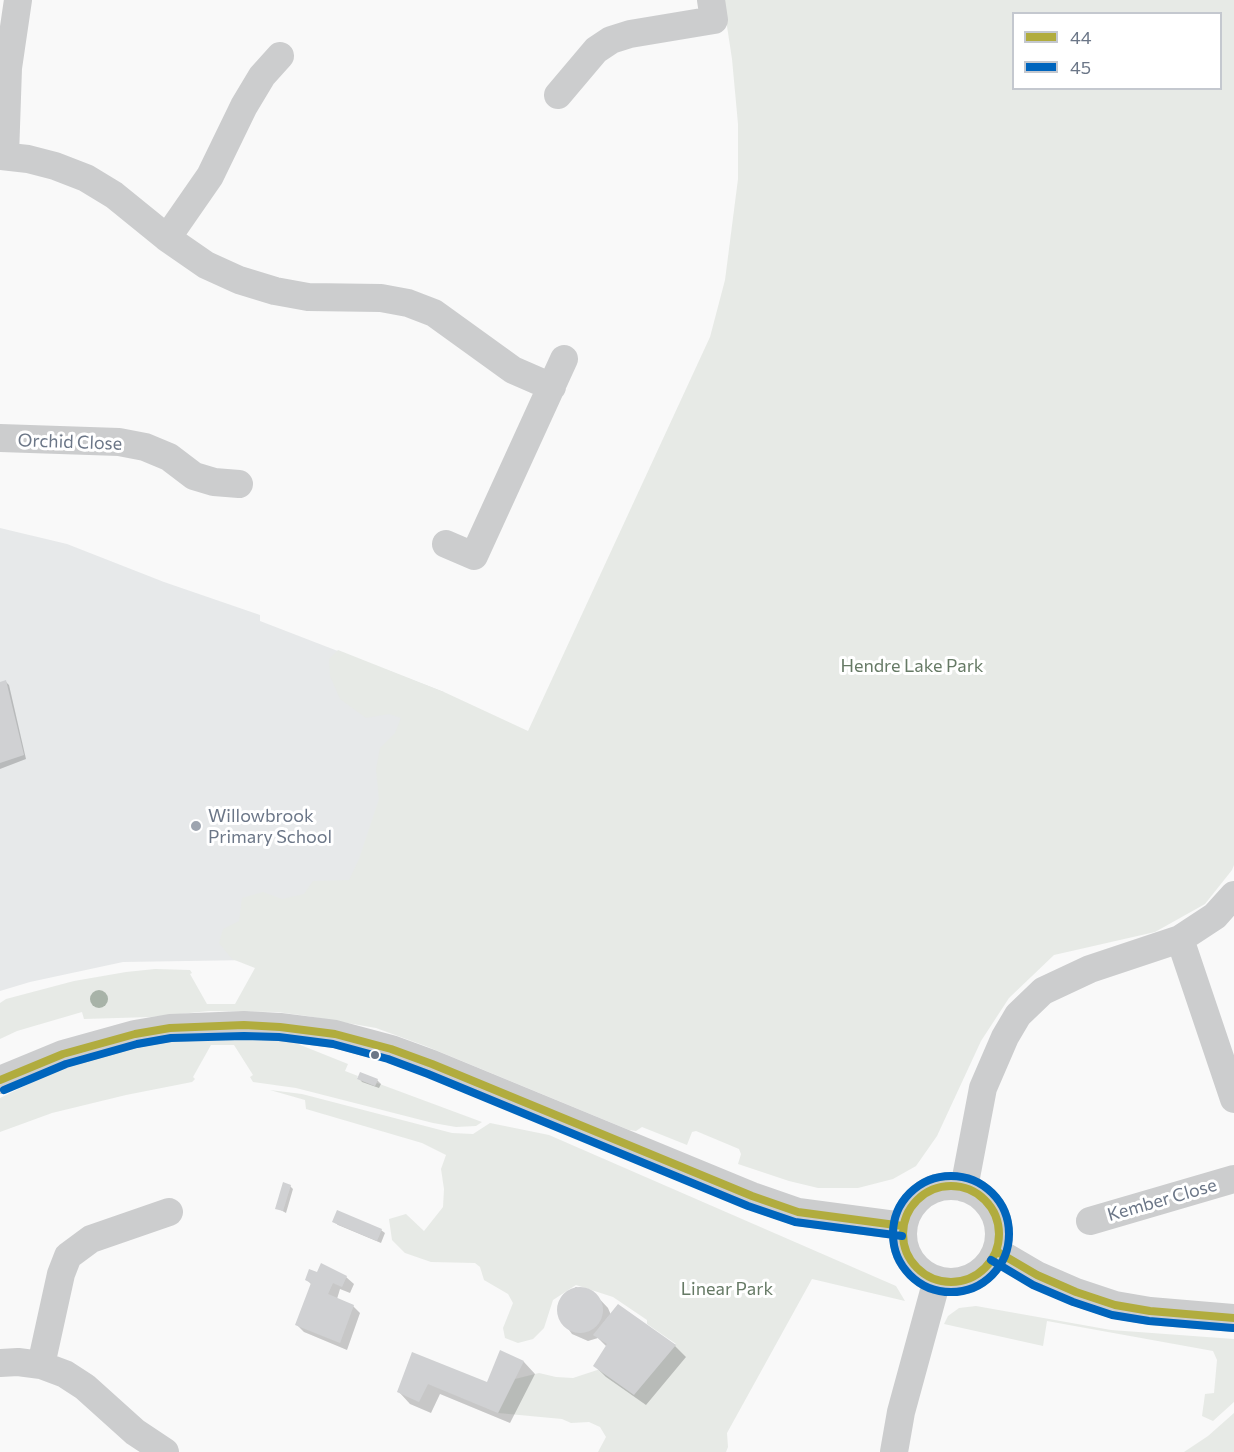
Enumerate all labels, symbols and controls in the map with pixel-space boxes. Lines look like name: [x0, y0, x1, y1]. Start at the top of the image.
legend: [1012, 12, 1222, 90]
text: 44: [1070, 26, 1092, 48]
text: 45: [1070, 56, 1091, 78]
street label: Orchid Close: [17, 429, 123, 455]
park label: Hendre Lake Park: [840, 655, 984, 677]
place label: Willowbrook Primary School: [208, 805, 332, 848]
marker: Willowbrook Primary School: [189, 819, 203, 833]
unlabelled marker: [369, 1049, 381, 1061]
street label: Kember Close: [1105, 1174, 1219, 1226]
park label: Linear Park: [681, 1278, 773, 1300]

